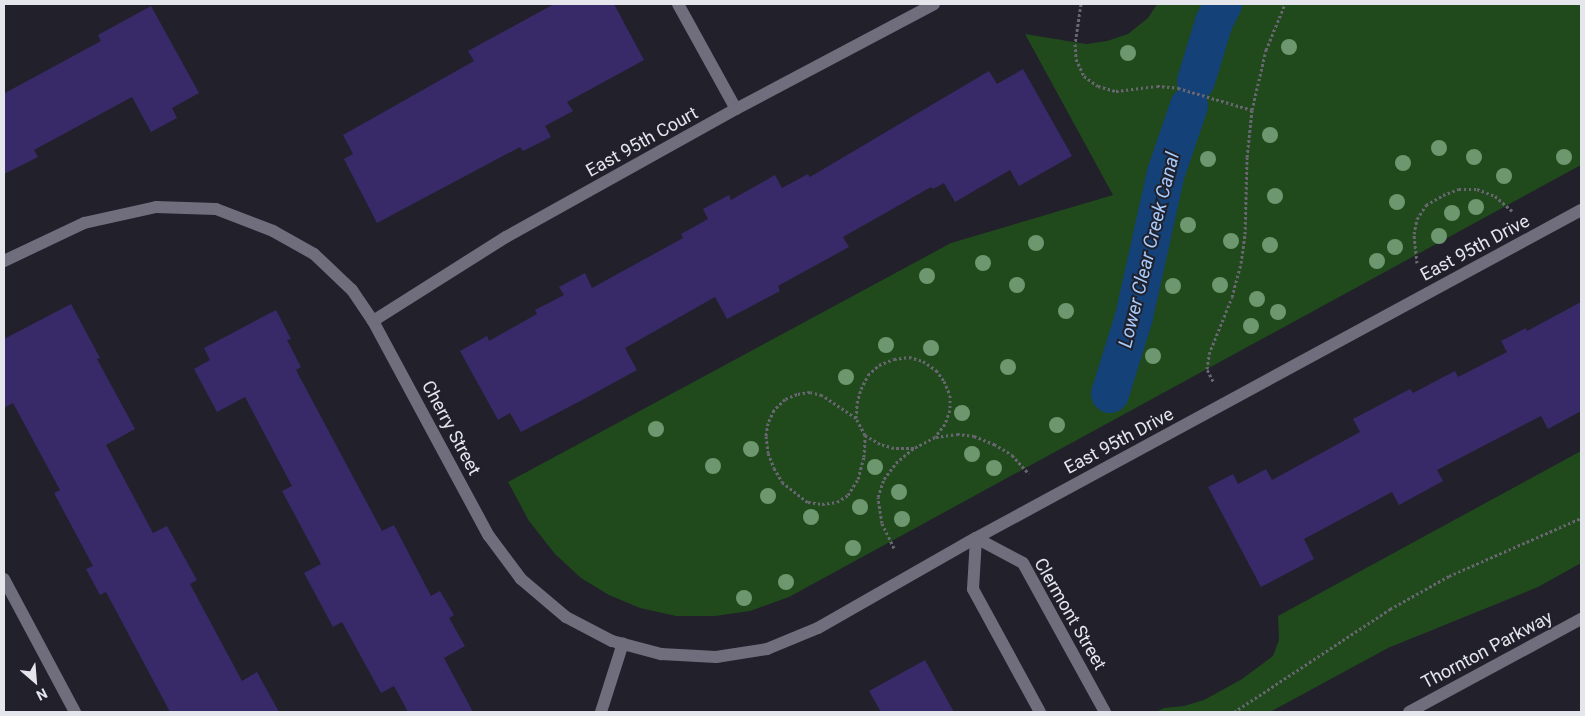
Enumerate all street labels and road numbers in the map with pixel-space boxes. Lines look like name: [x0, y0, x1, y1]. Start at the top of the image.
street label: East 95th Court: [582, 102, 702, 182]
street label: East 95th Drive: [1417, 210, 1533, 286]
street label: Cherry Street: [417, 377, 485, 479]
street label: East 95th Drive: [1061, 403, 1177, 479]
street label: Clermont Street: [1029, 554, 1111, 674]
street label: Thornton Parkway: [1418, 606, 1556, 694]

